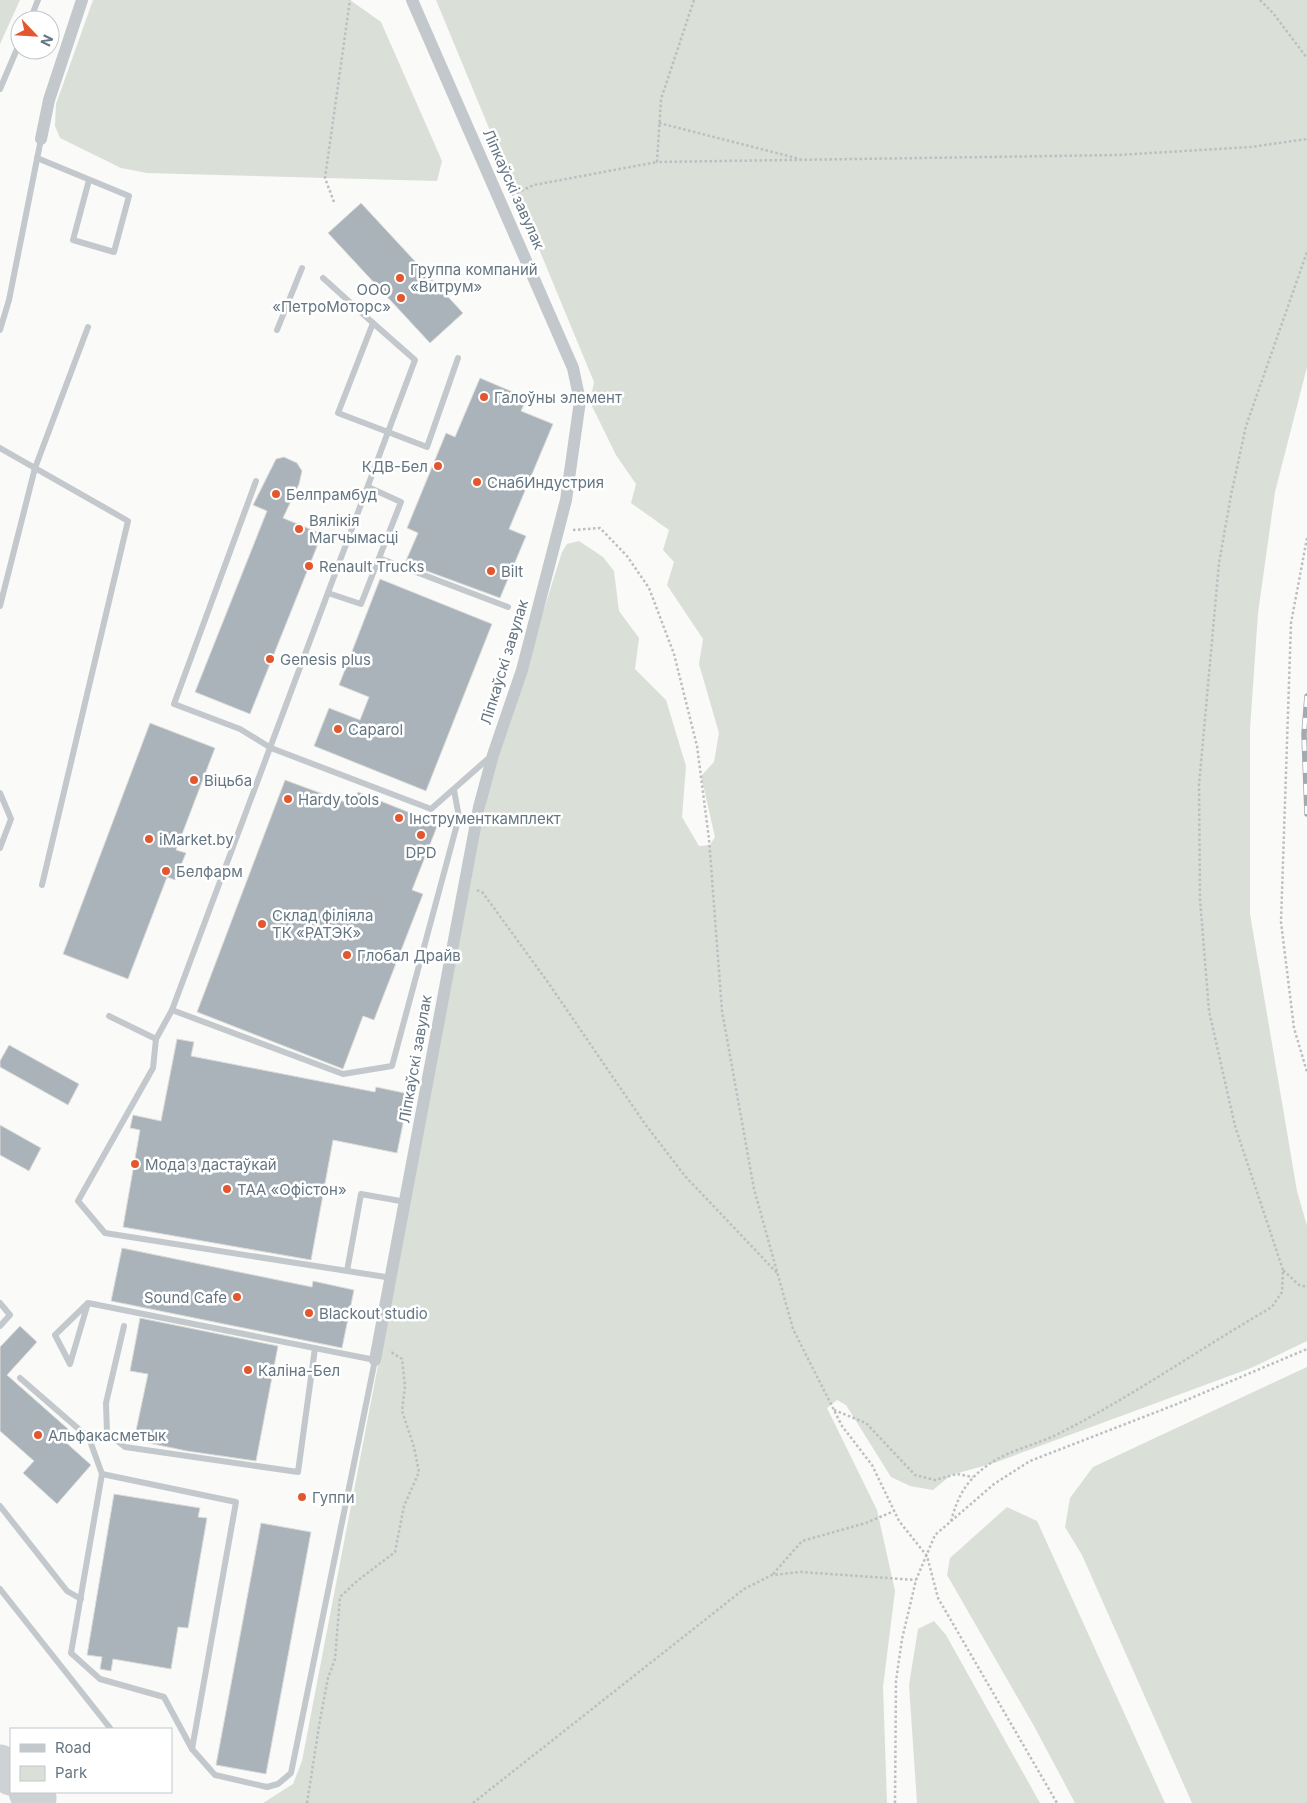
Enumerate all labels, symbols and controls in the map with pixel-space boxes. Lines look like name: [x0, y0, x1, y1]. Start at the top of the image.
north arrow: [10, 10, 60, 60]
text: N: [37, 32, 57, 49]
street label: Ліпкаўскі завулак: [479, 126, 549, 252]
place label: Группа компаний «Витрум»: [410, 260, 538, 296]
marker: Группа компаний «Витрум»: [394, 272, 406, 284]
place label: ООО «ПетроМоторс»: [272, 280, 391, 316]
marker: ООО «ПетроМоторс»: [395, 292, 407, 304]
place label: Галоўны элемент: [494, 388, 622, 407]
marker: Галоўны элемент: [478, 391, 490, 403]
place label: КДВ-Бел: [362, 457, 428, 476]
marker: КДВ-Бел: [432, 460, 444, 472]
place label: СнабИндустрия: [487, 473, 604, 492]
marker: СнабИндустрия: [471, 476, 483, 488]
place label: Белпрамбуд: [286, 485, 377, 504]
marker: Белпрамбуд: [270, 488, 282, 500]
place label: Вялікія Магчымасці: [309, 511, 398, 547]
marker: Вялікія Магчымасці: [293, 523, 305, 535]
place label: Renault Trucks: [319, 557, 424, 576]
marker: Renault Trucks: [303, 560, 315, 572]
place label: Bilt: [501, 562, 523, 581]
marker: Bilt: [485, 565, 497, 577]
street label: Ліпкаўскі завулак: [476, 597, 532, 727]
place label: Genesis plus: [280, 650, 371, 669]
marker: Genesis plus: [264, 653, 276, 665]
place label: Caparol: [348, 720, 403, 739]
marker: Caparol: [332, 723, 344, 735]
place label: Віцьба: [204, 771, 252, 790]
marker: Віцьба: [188, 774, 200, 786]
place label: Hardy tools: [298, 790, 379, 809]
marker: Hardy tools: [282, 793, 294, 805]
place label: Інструменткамплект: [409, 809, 561, 828]
marker: Інструменткамплект: [393, 812, 405, 824]
marker: DPD: [415, 829, 427, 841]
place label: iMarket.by: [159, 830, 234, 849]
marker: iMarket.by: [143, 833, 155, 845]
place label: DPD: [405, 843, 437, 862]
place label: Белфарм: [176, 862, 243, 881]
marker: Белфарм: [160, 865, 172, 877]
place label: Склад філіяла ТК «РАТЭК»: [272, 906, 373, 942]
marker: Склад філіяла ТК «РАТЭК»: [256, 918, 268, 930]
place label: Глобал Драйв: [357, 946, 461, 965]
marker: Глобал Драйв: [341, 949, 353, 961]
street label: Ліпкаўскі завулак: [394, 993, 436, 1125]
place label: Мода з дастаўкай: [145, 1155, 277, 1174]
marker: Мода з дастаўкай: [129, 1158, 141, 1170]
place label: ТАА «Офістон»: [237, 1180, 347, 1199]
marker: ТАА «Офістон»: [221, 1183, 233, 1195]
place label: Sound Cafe: [144, 1288, 227, 1307]
marker: Sound Cafe: [231, 1291, 243, 1303]
place label: Blackout studio: [319, 1304, 428, 1323]
marker: Blackout studio: [303, 1307, 315, 1319]
place label: Каліна-Бел: [258, 1361, 340, 1380]
marker: Каліна-Бел: [242, 1364, 254, 1376]
place label: Альфакасметык: [48, 1426, 166, 1445]
marker: Альфакасметык: [32, 1429, 44, 1441]
place label: Гуппи: [312, 1488, 355, 1507]
marker: Гуппи: [296, 1491, 308, 1503]
legend: [10, 1728, 172, 1793]
text: Road: [55, 1738, 91, 1757]
text: Park: [55, 1763, 88, 1782]

